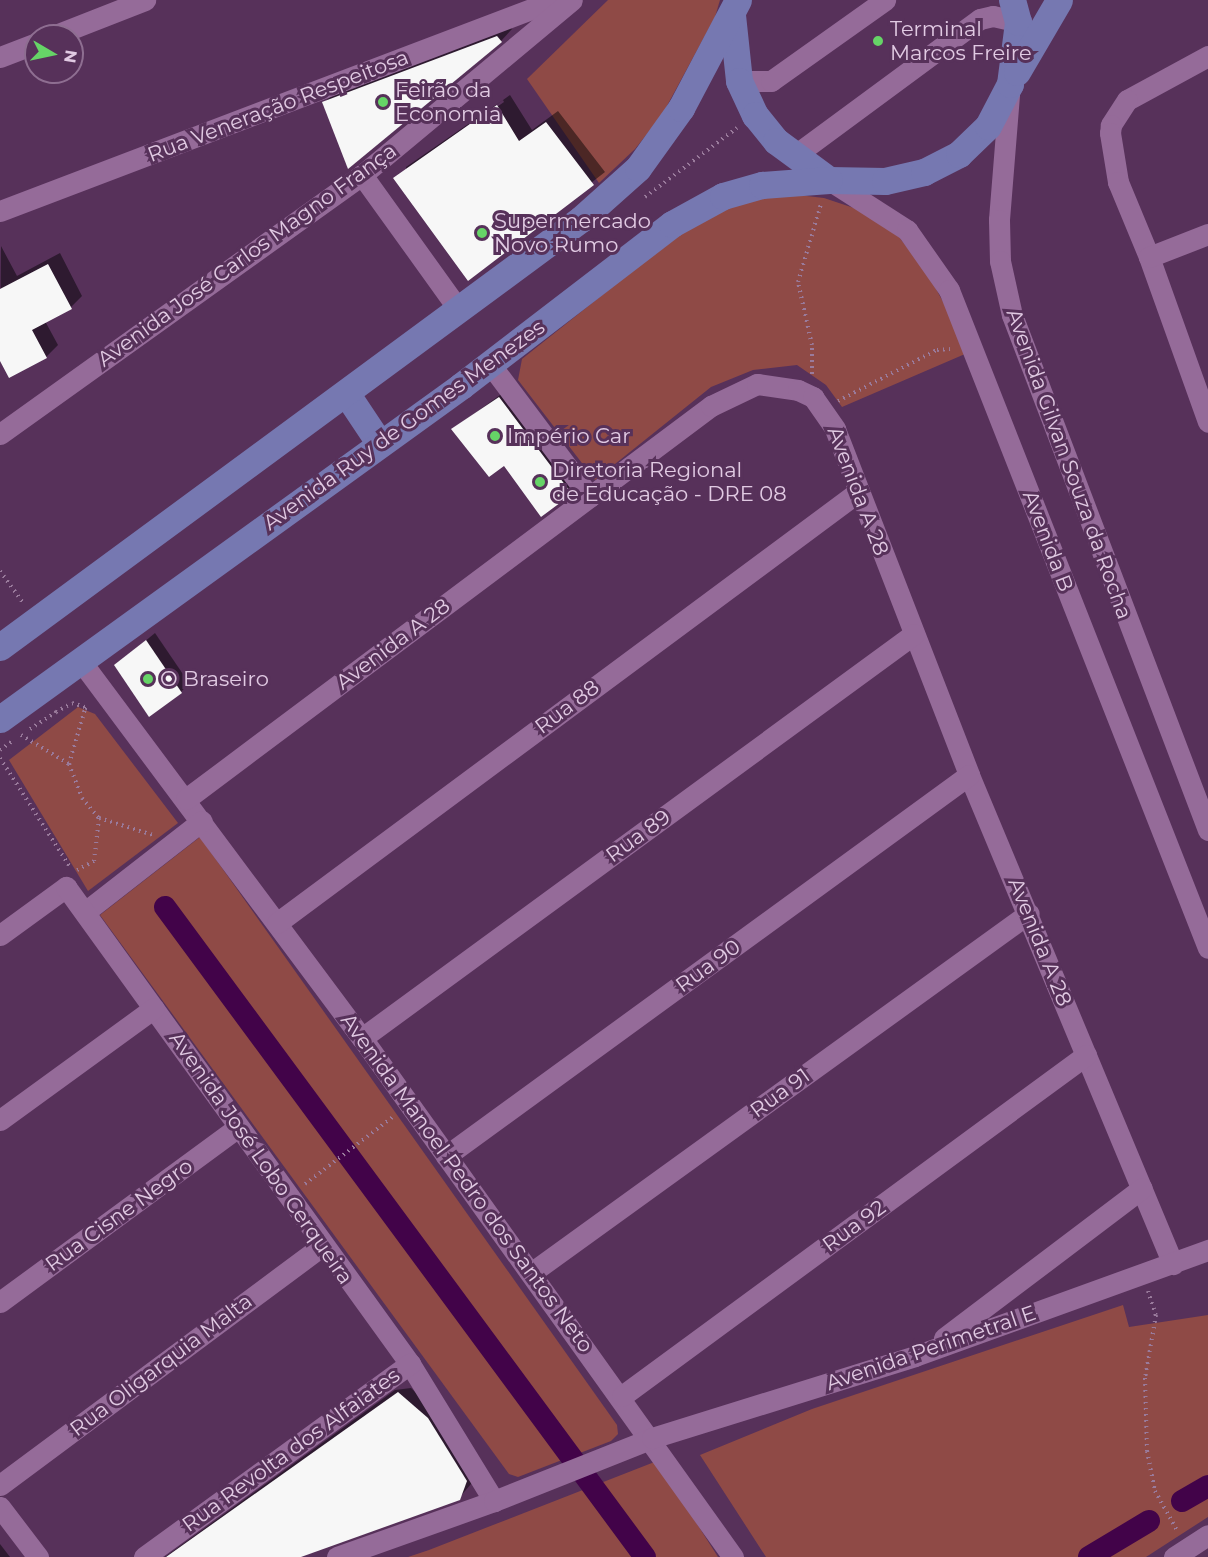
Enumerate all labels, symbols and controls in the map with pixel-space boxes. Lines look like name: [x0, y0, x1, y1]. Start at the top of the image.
place label: Terminal Marcos Freire: [890, 16, 1032, 66]
north arrow: [24, 24, 84, 84]
marker: Terminal Marcos Freire: [871, 34, 885, 48]
street label: Rua Veneração Respeitosa: [144, 45, 412, 167]
text: N: [60, 49, 81, 64]
place label: Feirão da Economia: [395, 77, 501, 127]
marker: Feirão da Economia: [376, 95, 390, 109]
street label: Avenida José Carlos Magno França: [93, 138, 401, 372]
place label: Supermercado Novo Rumo: [494, 208, 651, 258]
marker: Supermercado Novo Rumo: [475, 226, 489, 240]
street label: Avenida Gilvan Souza da Rocha: [1001, 305, 1137, 623]
street label: Avenida Ruy de Gomes Menezes: [258, 314, 550, 536]
place label: Império Car: [507, 423, 631, 449]
street label: Avenida A 28: [822, 423, 894, 559]
marker: Império Car: [488, 429, 502, 443]
place label: Diretoria Regional de Educação - DRE 08: [552, 457, 787, 507]
marker: Diretoria Regional de Educação - DRE 08: [533, 475, 547, 489]
street label: Avenida B: [1017, 487, 1079, 595]
street label: Avenida A 28: [331, 593, 455, 695]
place label: O Braseiro: [160, 666, 269, 692]
marker: O Braseiro: [141, 672, 155, 686]
street label: Rua 88: [530, 675, 604, 739]
street label: Rua 89: [601, 804, 675, 868]
street label: Avenida A 28: [1003, 874, 1077, 1010]
street label: Rua 90: [671, 934, 745, 998]
street label: Avenida Manoel Pedro dos Santos Neto: [335, 1008, 599, 1358]
street label: Avenida José Lobo Cerqueira: [164, 1027, 358, 1289]
street label: Rua 91: [745, 1063, 815, 1123]
street label: Rua Cisne Negro: [40, 1153, 198, 1277]
street label: Rua 92: [818, 1195, 890, 1257]
street label: Rua Oligarquia Malta: [65, 1288, 257, 1442]
street label: Avenida Perimetral E: [823, 1300, 1039, 1396]
street label: Rua Revolta dos Alfaiates: [177, 1363, 405, 1537]

